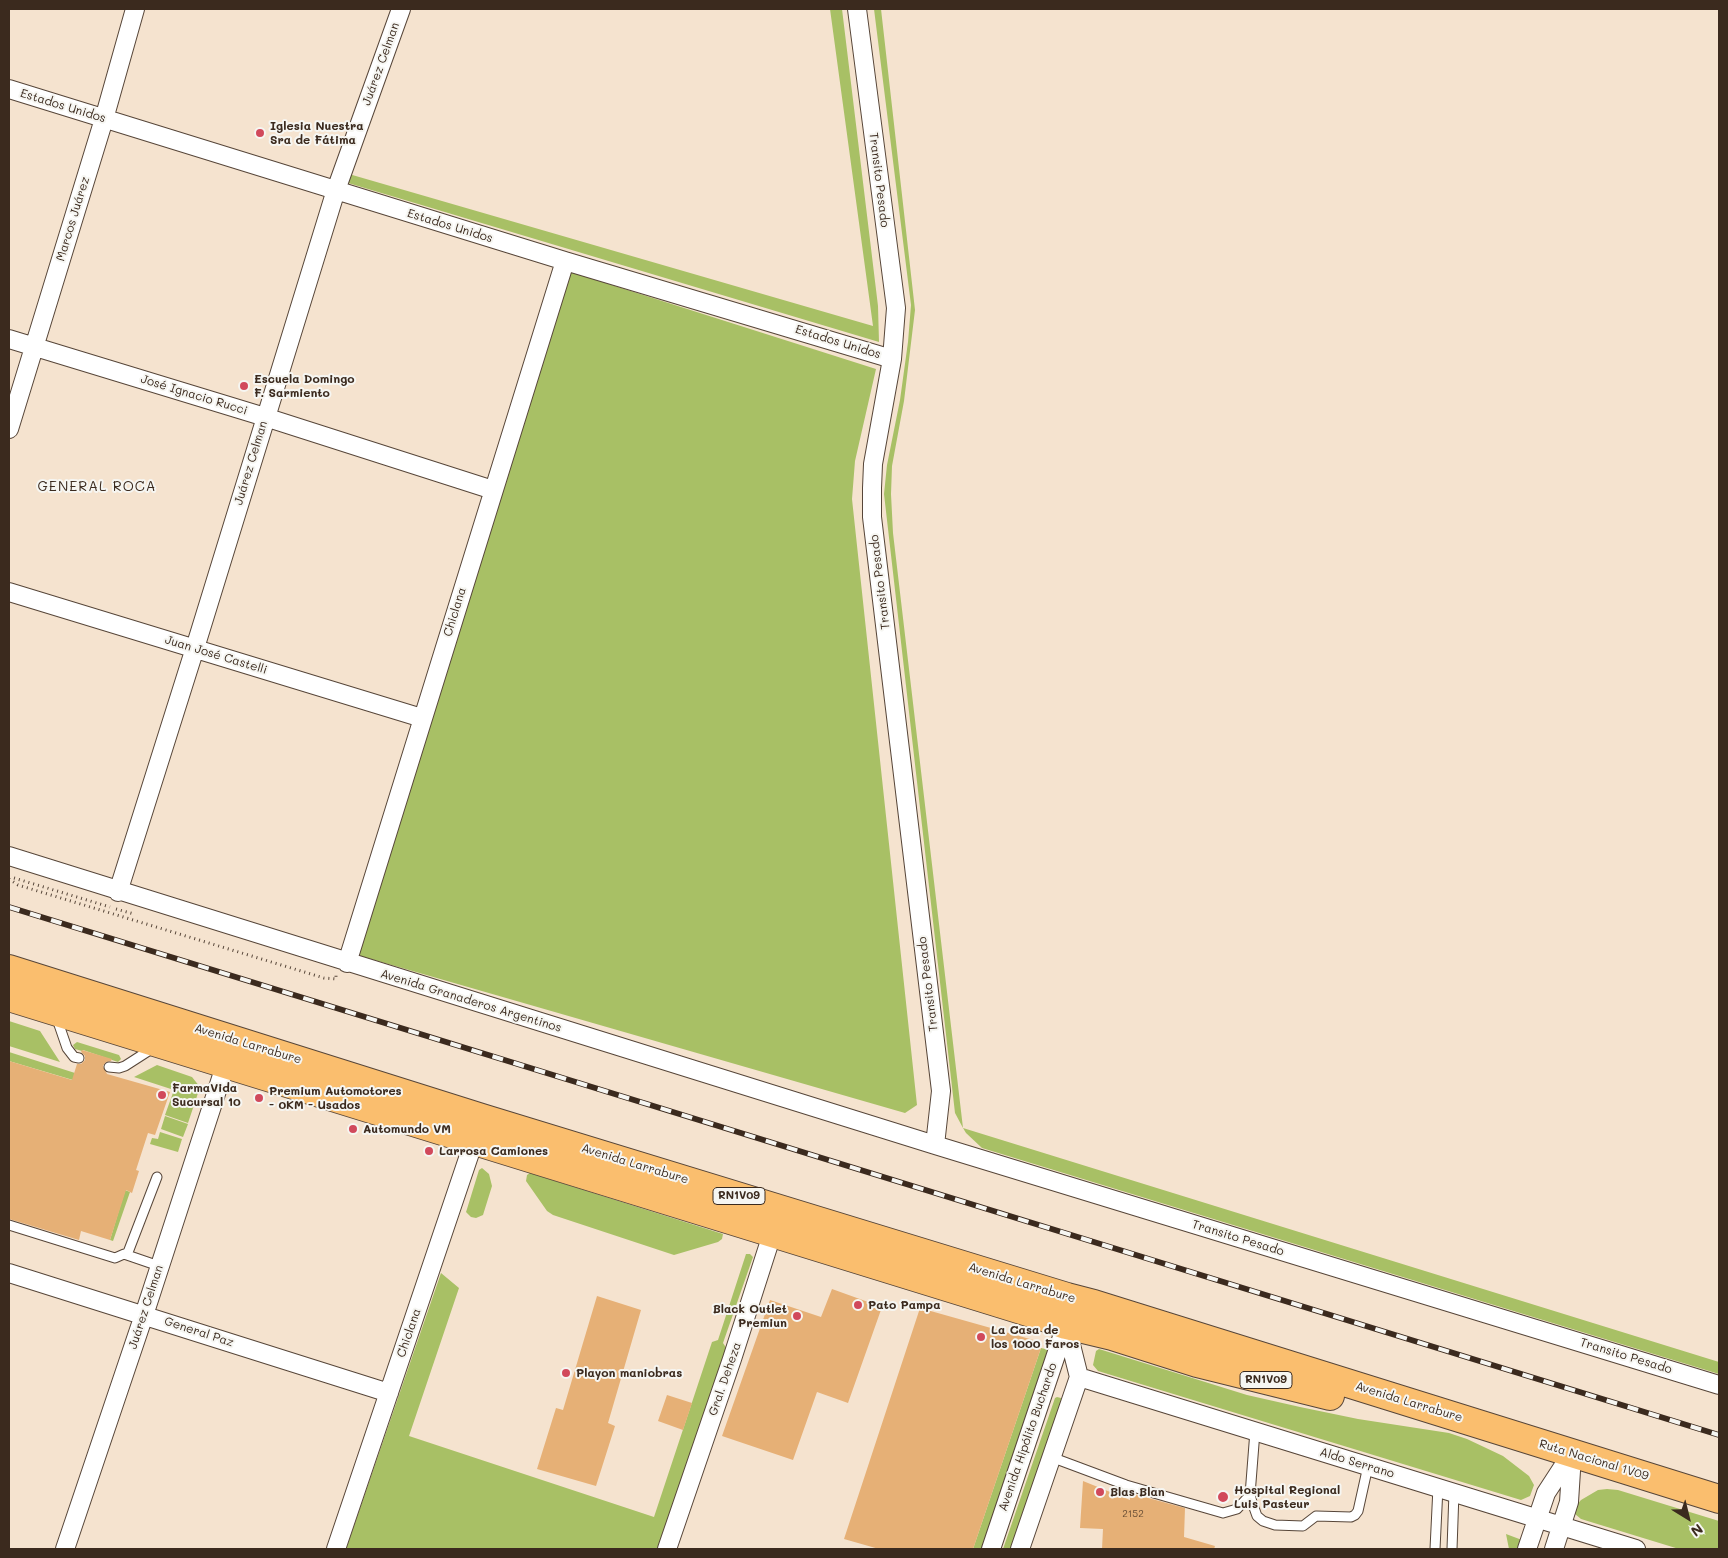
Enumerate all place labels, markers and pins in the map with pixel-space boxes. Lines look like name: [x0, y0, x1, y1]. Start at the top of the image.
place label: Iglesia Nuestra Sra de Fátima: [270, 119, 364, 147]
marker: Iglesia Nuestra Sra de Fátima: [254, 127, 266, 139]
place label: Escuela Domingo F. Sarmiento: [254, 372, 355, 400]
marker: Escuela Domingo F. Sarmiento: [238, 380, 250, 392]
place label: FarmaVida Sucursal 10: [172, 1081, 241, 1109]
place label: Premium Automotores - 0KM - Usados: [269, 1084, 402, 1112]
marker: FarmaVida Sucursal 10: [156, 1089, 168, 1101]
marker: Premium Automotores - 0KM - Usados: [253, 1092, 265, 1104]
place label: Automundo VM: [363, 1122, 451, 1136]
marker: Automundo VM: [347, 1123, 359, 1135]
place label: Larrosa Camiones: [439, 1144, 548, 1158]
marker: Larrosa Camiones: [423, 1145, 435, 1157]
place label: Pato Pampa: [868, 1298, 941, 1312]
marker: Pato Pampa: [852, 1299, 864, 1311]
place label: Black Outlet Premiun: [713, 1302, 787, 1330]
marker: Black Outlet Premiun: [791, 1310, 803, 1322]
place label: La Casa de los 1000 Faros: [991, 1323, 1079, 1351]
marker: La Casa de los 1000 Faros: [975, 1331, 987, 1343]
place label: Playon maniobras: [576, 1366, 682, 1380]
marker: Playon maniobras: [560, 1367, 572, 1379]
place label: Hospital Regional Luis Pasteur: [1234, 1483, 1340, 1511]
place label: Blas Blan: [1110, 1485, 1165, 1499]
marker: Blas Blan: [1094, 1486, 1106, 1498]
marker: Hospital Regional Luis Pasteur: [1216, 1490, 1230, 1504]

